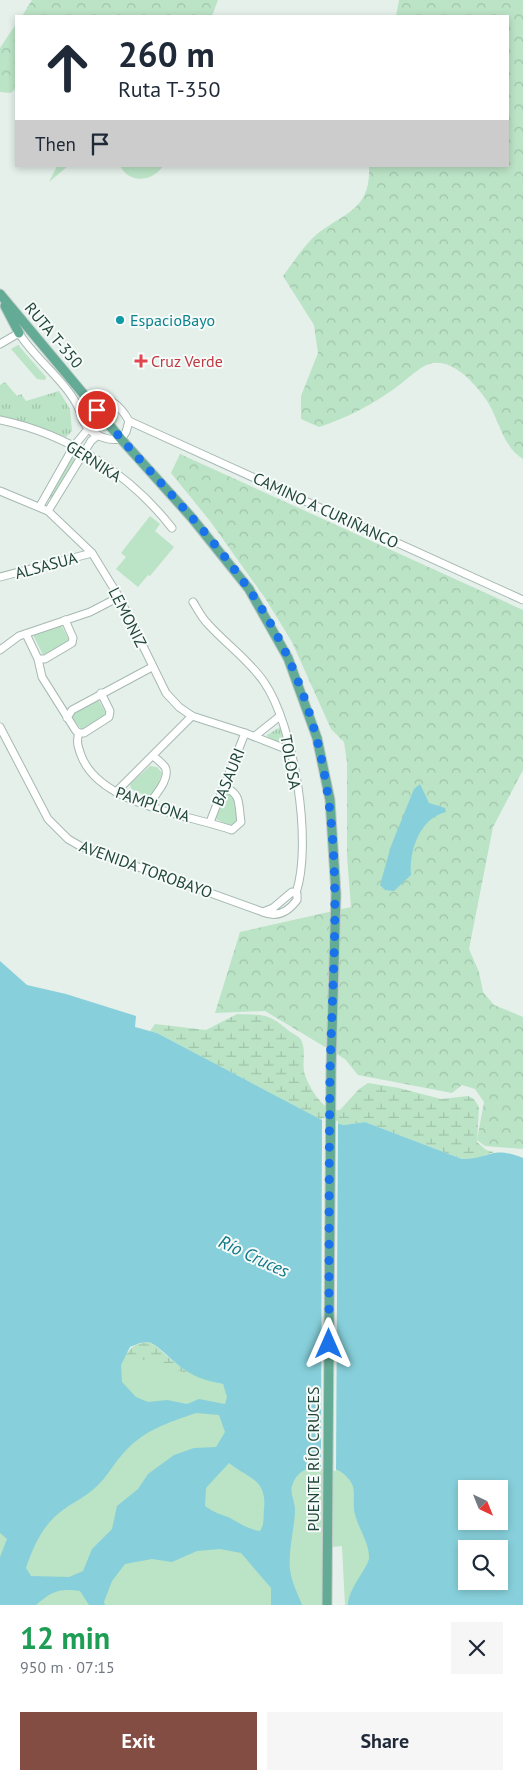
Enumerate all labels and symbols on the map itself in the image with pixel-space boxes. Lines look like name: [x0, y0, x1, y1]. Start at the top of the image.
street label: RUTA T-350: [21, 298, 87, 372]
place label: EspacioBayo: [130, 310, 215, 330]
marker: EspacioBayo: [114, 314, 126, 326]
place label: Cruz Verde: [151, 351, 223, 371]
marker: Cruz Verde: [135, 355, 147, 367]
pin: [76, 389, 118, 431]
street label: GERNIKA: [63, 436, 126, 487]
street label: CAMINO A CURIÑANCO: [250, 468, 402, 552]
street label: ALSASUA: [13, 547, 80, 583]
street label: LEMONIZ: [104, 584, 152, 651]
street label: TOLOSA: [276, 733, 306, 791]
street label: BASAURI: [207, 745, 249, 809]
street label: PAMPLONA: [113, 782, 193, 826]
street label: AVENIDA TOROBAYO: [77, 836, 215, 902]
water label: Río Cruces: [215, 1230, 294, 1283]
position arrow: [302, 1317, 354, 1369]
street label: PUENTE RÍO CRUCES: [303, 1386, 323, 1532]
north arrow: [458, 1480, 508, 1530]

